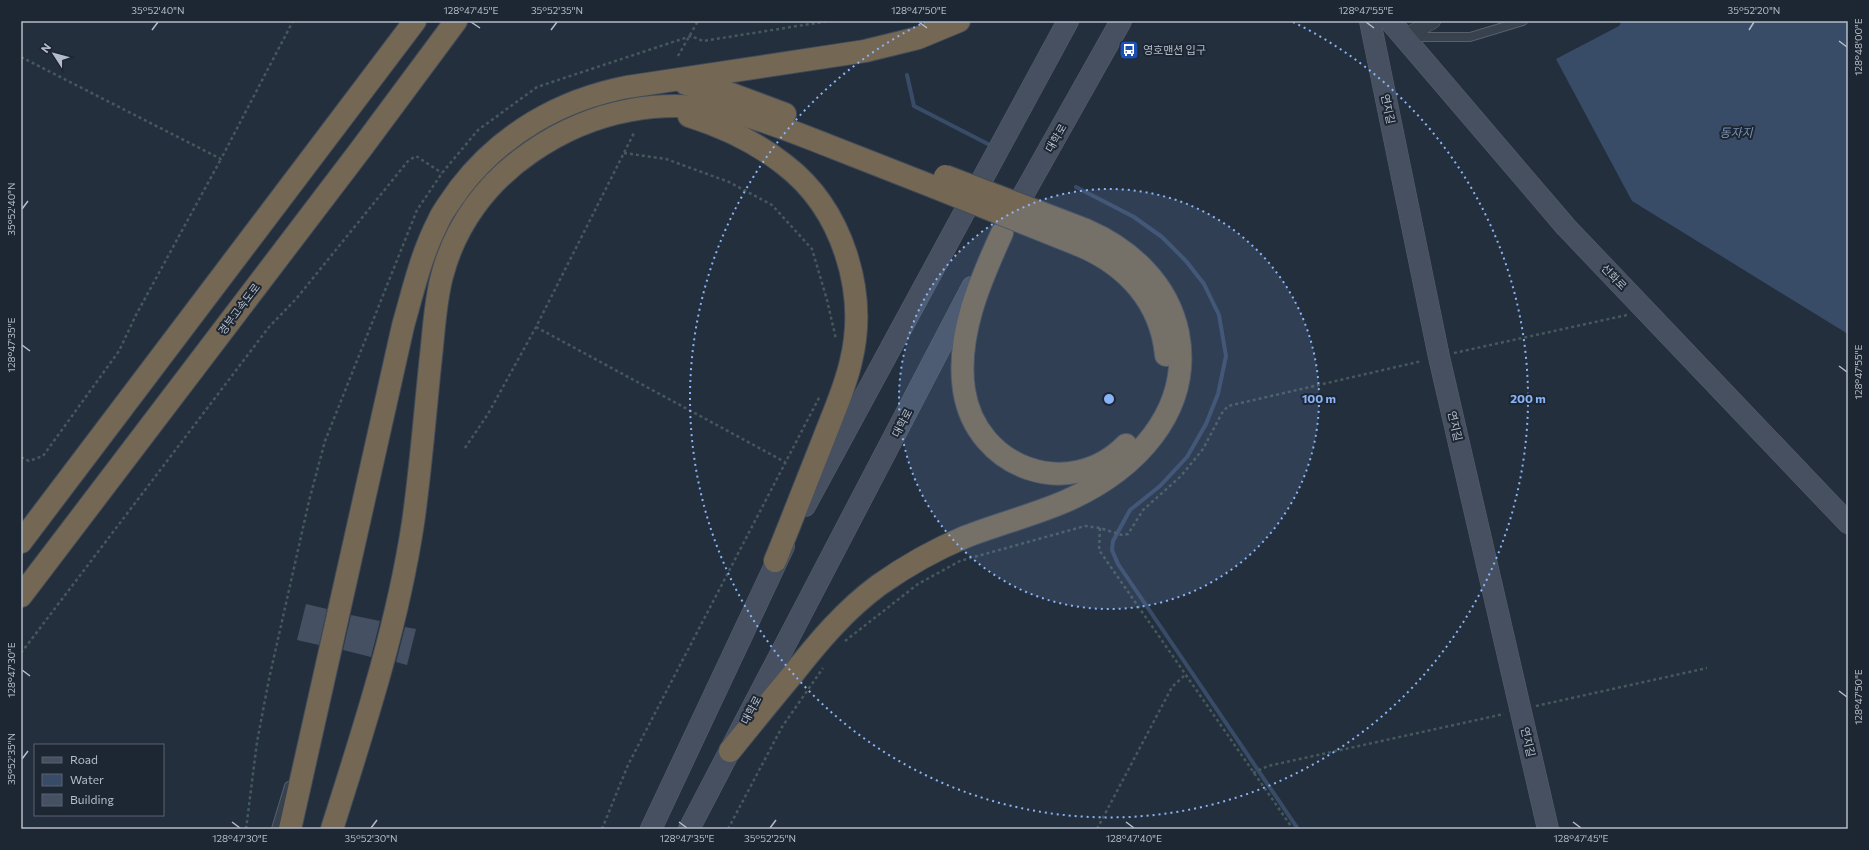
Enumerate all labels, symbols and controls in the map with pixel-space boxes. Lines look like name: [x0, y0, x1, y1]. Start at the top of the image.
text: 35°52'40"N: [131, 4, 185, 16]
text: 128°47'45"E: [443, 4, 499, 16]
text: 35°52'35"N: [531, 4, 583, 16]
text: 128°47'50"E: [891, 4, 947, 16]
text: 128°47'55"E: [1339, 4, 1393, 16]
text: 35°52'20"N: [1728, 4, 1780, 16]
text: 128°48'00"E: [1852, 18, 1864, 76]
north arrow: [34, 34, 74, 74]
bus stop icon: 영호맨션 입구: [1118, 39, 1140, 61]
text: N: [38, 41, 53, 55]
place label: 영호맨션 입구: [1143, 43, 1206, 56]
street label: 연지길: [1379, 93, 1398, 125]
street label: 대학로: [1042, 121, 1069, 154]
water label: 동자지: [1719, 125, 1754, 139]
text: 35°52'40"N: [5, 182, 17, 236]
street label: 선화로: [1599, 261, 1630, 292]
street label: 경부고속도로: [215, 281, 262, 337]
text: 128°47'35"E: [5, 318, 17, 372]
text: 128°47'55"E: [1852, 345, 1864, 399]
text: 100 m: [1302, 391, 1336, 405]
text: 200 m: [1510, 391, 1546, 405]
centre of rings: [1102, 392, 1116, 406]
street label: 대학로: [889, 406, 914, 439]
street label: 연지길: [1446, 410, 1465, 442]
text: 128°47'30"E: [5, 642, 17, 698]
text: 128°47'50"E: [1852, 669, 1864, 725]
street label: 대학로: [738, 693, 763, 726]
street label: 연지길: [1519, 726, 1538, 758]
text: 35°52'35"N: [5, 733, 17, 785]
legend: [34, 744, 164, 816]
text: Road: [70, 752, 98, 766]
text: Water: [70, 772, 104, 786]
text: Building: [70, 792, 114, 806]
text: 128°47'30"E: [212, 832, 268, 844]
text: 35°52'30"N: [345, 832, 397, 844]
text: 128°47'35"E: [660, 832, 714, 844]
text: 35°52'25"N: [744, 832, 796, 844]
text: 128°47'40"E: [1106, 832, 1162, 844]
text: 128°47'45"E: [1553, 832, 1609, 844]

